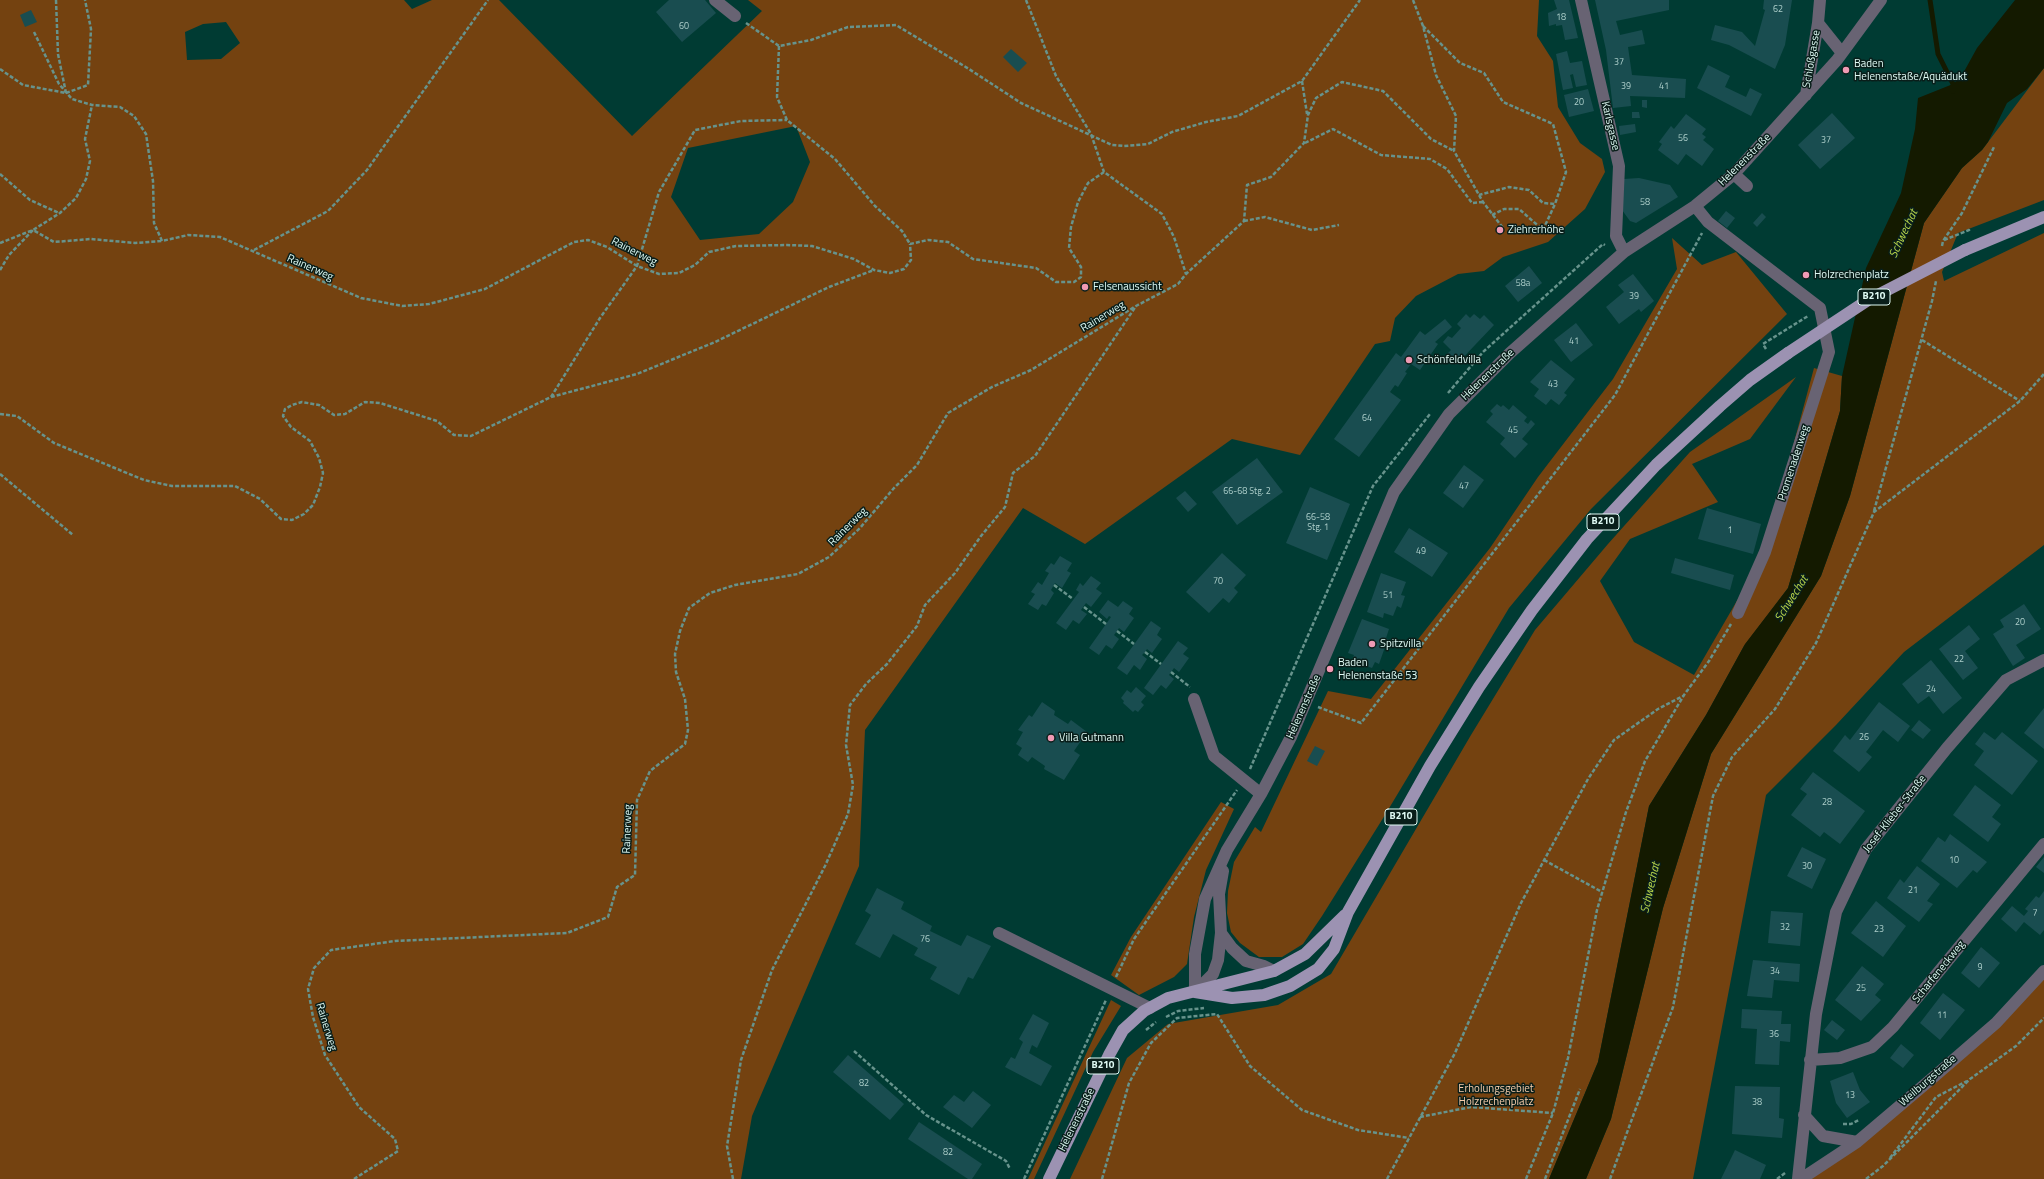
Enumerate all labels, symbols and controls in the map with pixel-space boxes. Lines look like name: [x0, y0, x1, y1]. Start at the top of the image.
house number: 62: [1773, 5, 1783, 15]
house number: 18: [1556, 13, 1566, 23]
house number: 60: [679, 22, 689, 32]
street label: Schloßgasse: [1800, 29, 1824, 89]
place label: Baden Helenenstaße/Aquädukt: [1854, 57, 1967, 83]
house number: 37: [1614, 58, 1624, 68]
marker: Baden Helenenstaße/Aquädukt: [1841, 65, 1851, 75]
house number: 39: [1621, 82, 1631, 92]
house number: 41: [1659, 82, 1669, 92]
house number: 20: [1574, 98, 1584, 108]
street label: Karlsgasse: [1598, 100, 1622, 152]
street label: Helenenstraße: [1716, 131, 1774, 189]
house number: 56: [1678, 134, 1688, 144]
house number: 37: [1821, 136, 1831, 146]
house number: 58: [1640, 198, 1650, 208]
water label: Schwechat: [1887, 208, 1921, 260]
place label: Ziehrerhöhe: [1508, 223, 1564, 237]
marker: Ziehrerhöhe: [1495, 225, 1505, 235]
street label: Rainerweg: [609, 235, 659, 269]
street label: Rainerweg: [285, 252, 335, 284]
place label: Holzrechenplatz: [1814, 268, 1889, 282]
marker: Holzrechenplatz: [1801, 270, 1811, 280]
house number: 58a: [1516, 279, 1530, 289]
place label: Felsenaussicht: [1093, 280, 1162, 294]
marker: Felsenaussicht: [1080, 282, 1090, 292]
road number: B210: [1858, 289, 1890, 305]
house number: 39: [1629, 292, 1639, 302]
street label: Rainerweg: [1078, 299, 1128, 335]
house number: 41: [1569, 337, 1579, 347]
street label: Helenenstraße: [1459, 346, 1517, 404]
place label: Schönfeldvilla: [1417, 353, 1481, 367]
marker: Schönfeldvilla: [1404, 355, 1414, 365]
house number: 43: [1548, 380, 1558, 390]
house number: 64: [1362, 414, 1372, 424]
street label: Promenadenweg: [1776, 423, 1812, 503]
house number: 45: [1508, 426, 1518, 436]
house number: 47: [1459, 482, 1469, 492]
house number: 66-68 Stg. 2: [1223, 487, 1271, 497]
street label: Rainerweg: [826, 505, 870, 549]
house number: 66-58 Stg. 1: [1306, 513, 1330, 534]
road number: B210: [1587, 514, 1619, 530]
house number: 1: [1727, 526, 1733, 536]
house number: 49: [1416, 547, 1426, 557]
water label: Schwechat: [1772, 573, 1812, 625]
house number: 70: [1213, 577, 1223, 587]
house number: 51: [1383, 591, 1393, 601]
house number: 20: [2015, 618, 2025, 628]
place label: Spitzvilla: [1380, 637, 1421, 651]
marker: Spitzvilla: [1367, 639, 1377, 649]
house number: 22: [1954, 655, 1964, 665]
place label: Baden Helenenstaße 53: [1338, 656, 1417, 682]
marker: Baden Helenenstaße 53: [1325, 664, 1335, 674]
street label: Helenenstraße: [1284, 673, 1324, 741]
house number: 24: [1926, 685, 1936, 695]
place label: Villa Gutmann: [1059, 731, 1124, 745]
marker: Villa Gutmann: [1046, 733, 1056, 743]
house number: 26: [1859, 733, 1869, 743]
street label: Josef-Klieber-Straße: [1861, 773, 1929, 855]
house number: 28: [1822, 798, 1832, 808]
street label: Rainerweg: [621, 804, 635, 854]
road number: B210: [1385, 809, 1417, 825]
house number: 10: [1949, 856, 1959, 866]
water label: Schwechat: [1638, 861, 1664, 915]
house number: 30: [1802, 862, 1812, 872]
house number: 21: [1908, 886, 1918, 896]
house number: 7: [2032, 909, 2038, 919]
house number: 32: [1780, 923, 1790, 933]
house number: 23: [1874, 925, 1884, 935]
house number: 76: [920, 935, 930, 945]
street label: Scharfeneckweg: [1910, 938, 1968, 1006]
house number: 9: [1977, 963, 1983, 973]
house number: 34: [1770, 967, 1780, 977]
house number: 25: [1856, 984, 1866, 994]
street label: Rainerweg: [312, 1001, 340, 1053]
house number: 11: [1937, 1011, 1947, 1021]
house number: 36: [1769, 1030, 1779, 1040]
street label: Weilburgstraße: [1897, 1053, 1959, 1109]
road number: B210: [1087, 1058, 1119, 1074]
house number: 82: [859, 1079, 869, 1089]
park label: Erholungsgebiet Holzrechenplatz: [1458, 1082, 1534, 1108]
street label: Helenenstraße: [1056, 1086, 1098, 1154]
house number: 13: [1845, 1091, 1855, 1101]
house number: 38: [1752, 1098, 1762, 1108]
house number: 82: [943, 1148, 953, 1158]

